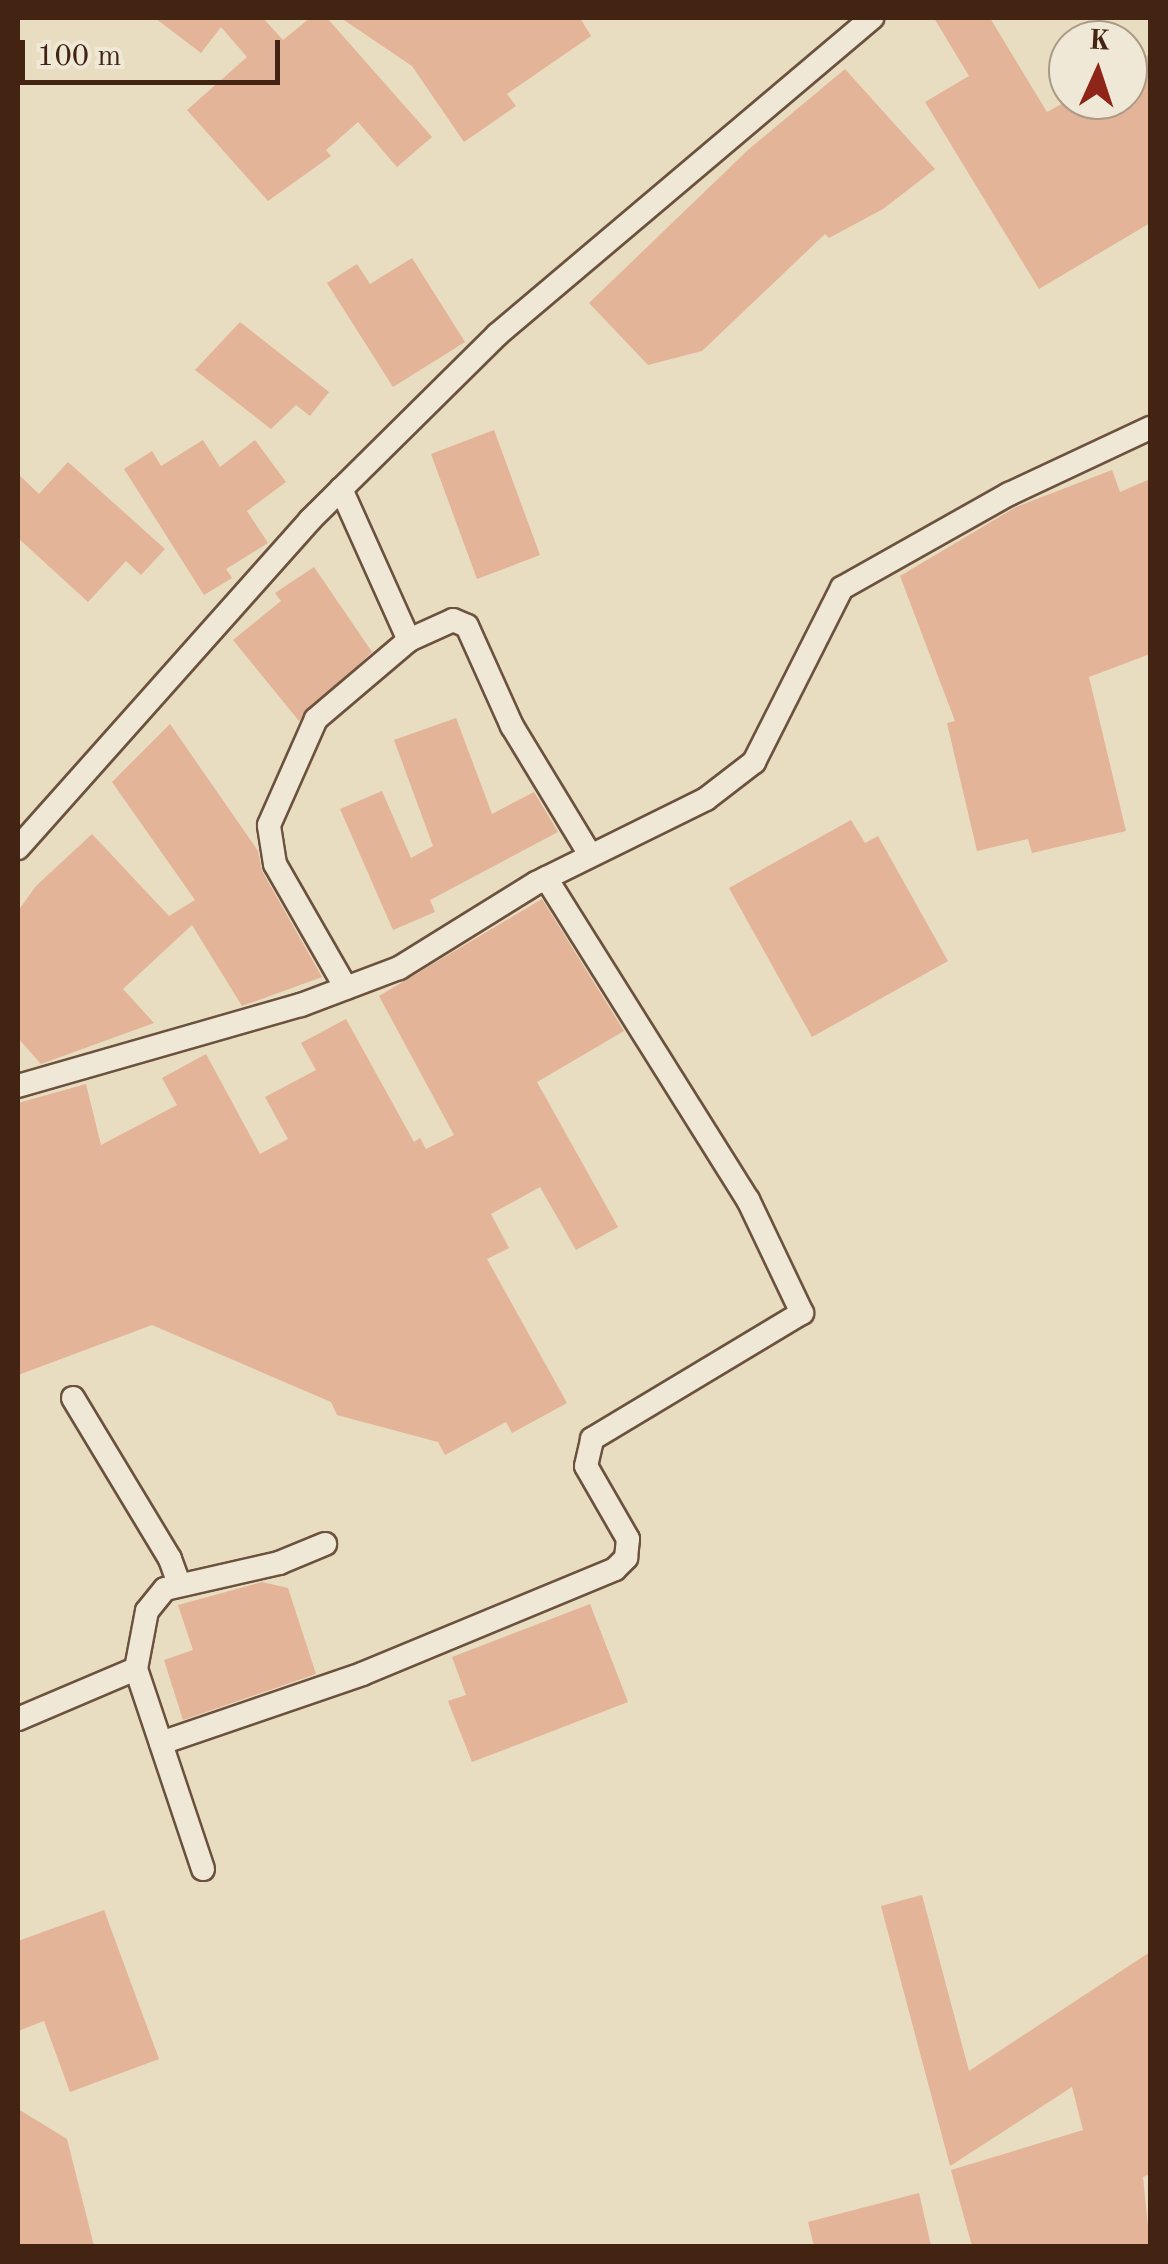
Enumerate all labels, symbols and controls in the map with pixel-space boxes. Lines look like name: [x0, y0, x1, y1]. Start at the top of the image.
scale bar: [25, 20, 285, 82]
north arrow: [1048, 20, 1148, 120]
text: K: [1088, 27, 1111, 57]
text: 100 m: [37, 42, 121, 72]

